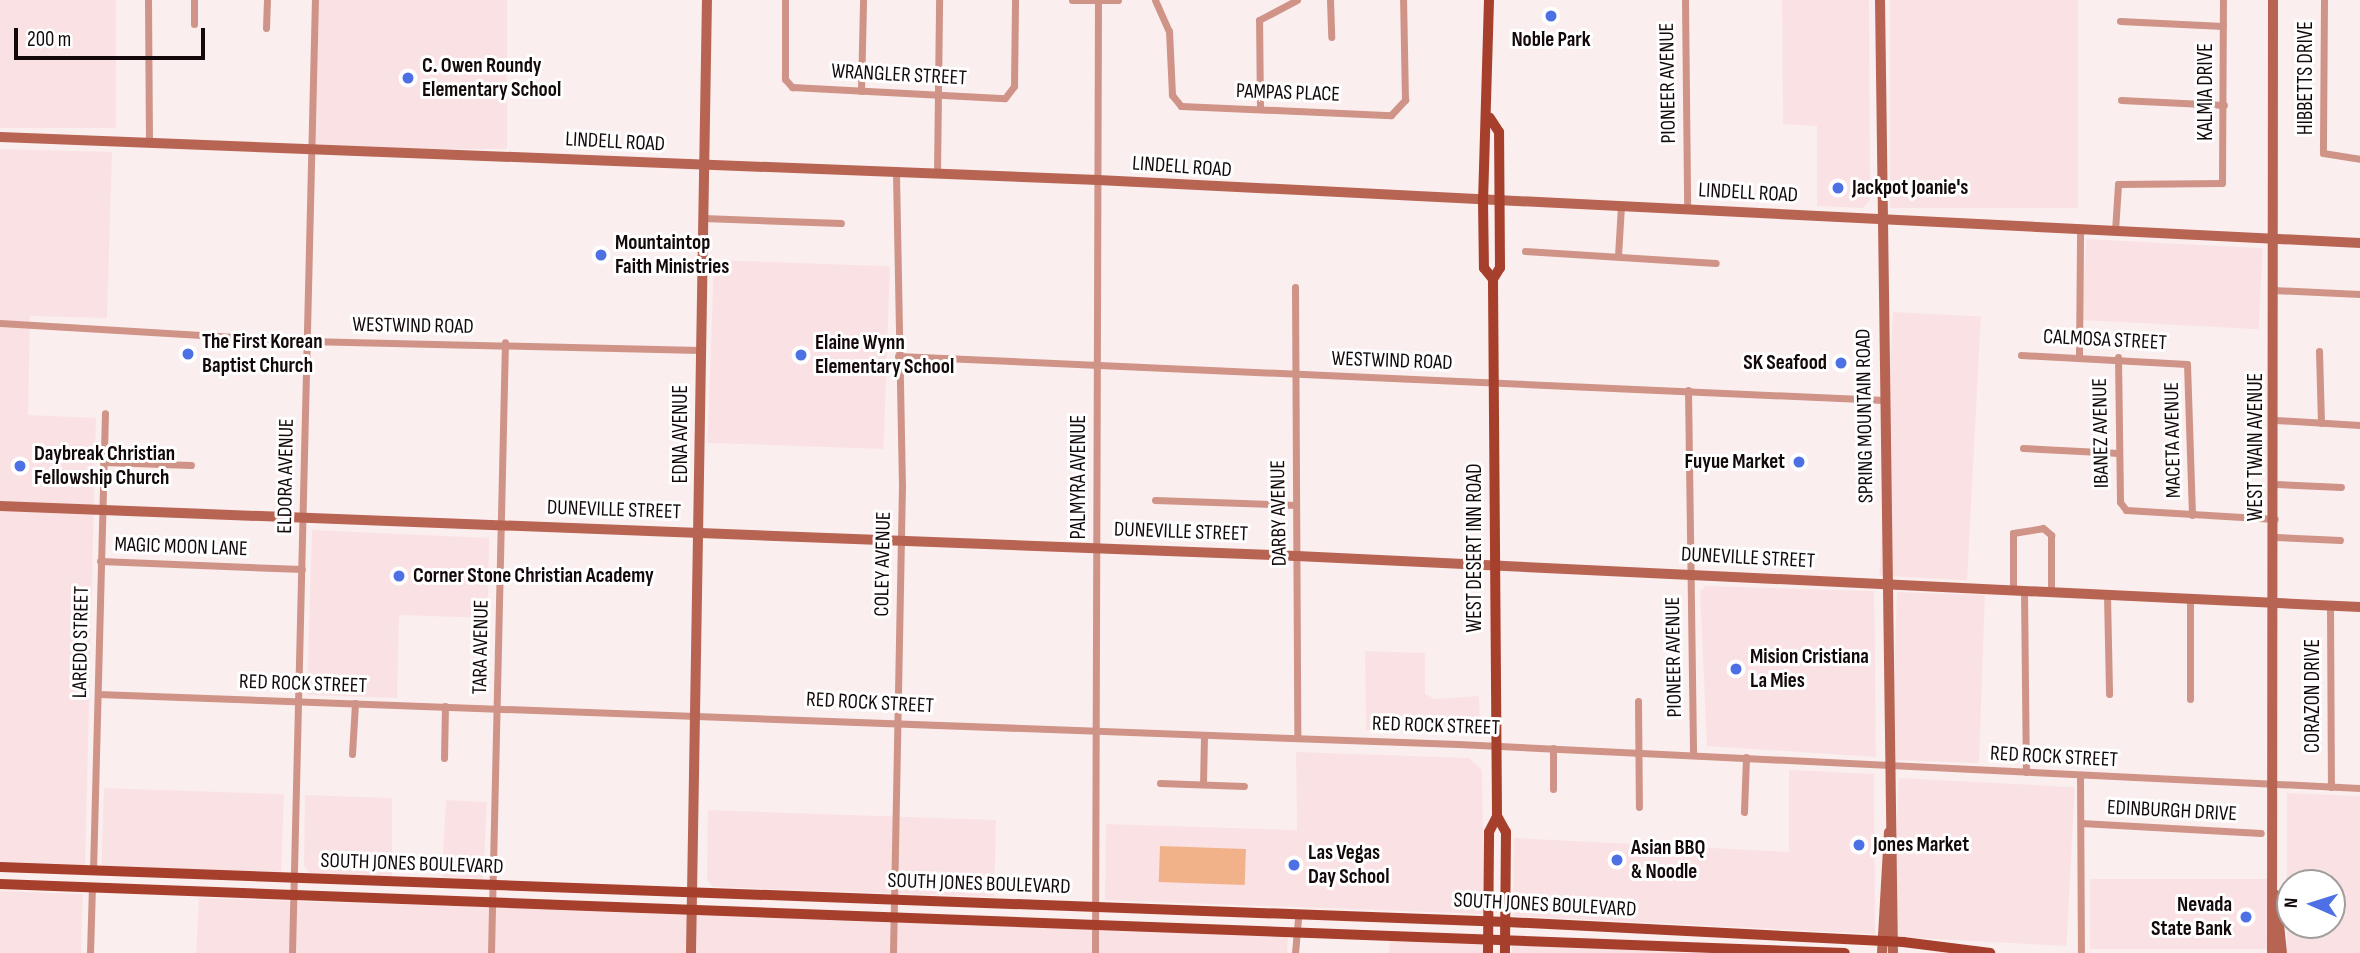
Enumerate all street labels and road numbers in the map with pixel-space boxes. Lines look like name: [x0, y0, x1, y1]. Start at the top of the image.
street label: HIBBETTS DRIVE: [2293, 21, 2319, 135]
street label: PIONEER AVENUE: [1654, 22, 1682, 144]
street label: KALMIA DRIVE: [2193, 43, 2219, 141]
street label: WRANGLER STREET: [831, 59, 967, 91]
street label: PAMPAS PLACE: [1236, 79, 1340, 107]
street label: LINDELL ROAD: [565, 127, 665, 157]
street label: LINDELL ROAD: [1131, 151, 1233, 183]
street label: LINDELL ROAD: [1698, 178, 1798, 208]
street label: WESTWIND ROAD: [352, 312, 474, 340]
street label: CALMOSA STREET: [2042, 324, 2168, 356]
street label: SPRING MOUNTAIN ROAD: [1851, 329, 1879, 503]
street label: WESTWIND ROAD: [1331, 346, 1453, 376]
street label: WEST TWAIN AVENUE: [2243, 373, 2269, 521]
street label: IBANEZ AVENUE: [2087, 378, 2115, 488]
street label: MACETA AVENUE: [2159, 382, 2187, 498]
street label: EDNA AVENUE: [668, 385, 694, 483]
street label: PALMYRA AVENUE: [1066, 415, 1092, 539]
street label: ELDORA AVENUE: [272, 418, 300, 534]
street label: DARBY AVENUE: [1265, 460, 1293, 566]
street label: WEST DESERT INN ROAD: [1462, 463, 1488, 633]
street label: DUNEVILLE STREET: [546, 495, 682, 525]
street label: COLEY AVENUE: [869, 511, 897, 617]
street label: DUNEVILLE STREET: [1113, 517, 1249, 547]
street label: MAGIC MOON LANE: [114, 532, 248, 562]
street label: DUNEVILLE STREET: [1680, 542, 1816, 574]
street label: LAREDO STREET: [67, 586, 95, 698]
street label: PIONEER AVENUE: [1660, 596, 1688, 718]
street label: TARA AVENUE: [468, 599, 494, 695]
street label: CORAZON DRIVE: [2300, 639, 2326, 753]
street label: RED ROCK STREET: [239, 669, 367, 699]
street label: RED ROCK STREET: [805, 687, 935, 719]
street label: RED ROCK STREET: [1372, 711, 1500, 741]
street label: RED ROCK STREET: [1989, 741, 2119, 773]
street label: EDINBURGH DRIVE: [2106, 795, 2238, 827]
street label: SOUTH JONES BOULEVARD: [320, 848, 504, 880]
street label: SOUTH JONES BOULEVARD: [887, 868, 1071, 900]
street label: SOUTH JONES BOULEVARD: [1453, 888, 1637, 922]

